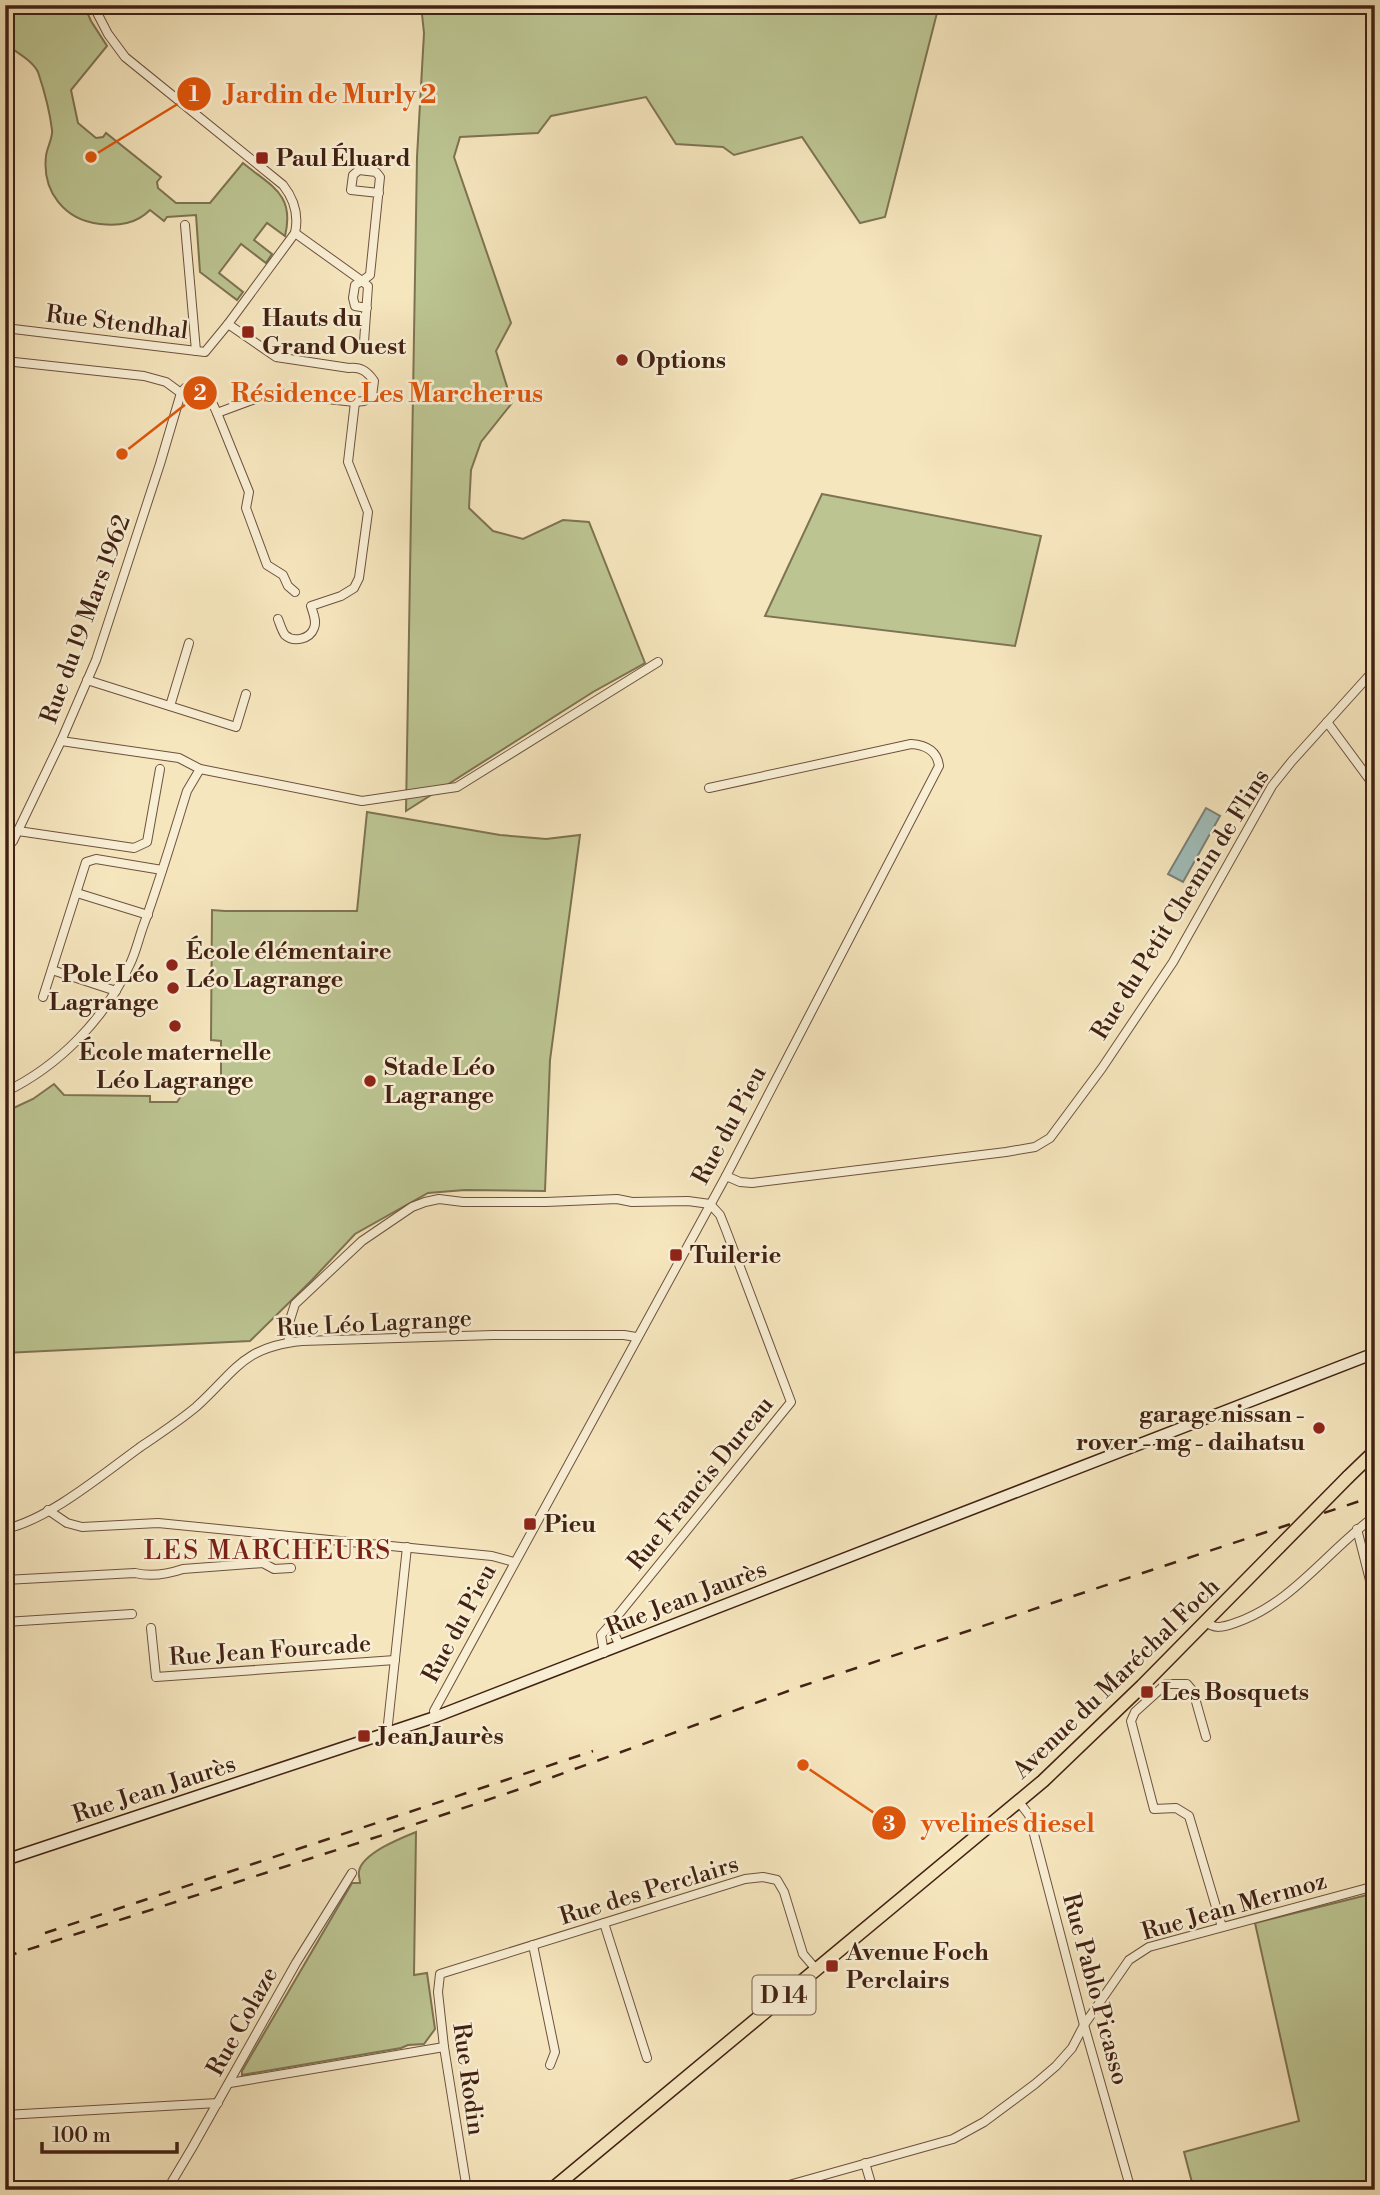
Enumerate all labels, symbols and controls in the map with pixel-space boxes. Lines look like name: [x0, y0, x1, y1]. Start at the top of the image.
callout: Jardin de Murly 2: [177, 70, 451, 117]
text: Jardin de Murly 2: [222, 79, 437, 111]
text: 1: [189, 82, 199, 108]
place label: Paul Éluard: [276, 142, 411, 174]
marker: Paul Éluard: [254, 150, 270, 166]
street label: Rue Stendhal: [44, 299, 190, 347]
place label: Hauts du Grand Ouest: [262, 304, 407, 362]
marker: Hauts du Grand Ouest: [240, 324, 256, 340]
place label: Options: [636, 346, 726, 376]
marker: Options: [614, 352, 630, 368]
callout: Résidence Les Marcherus: [182, 369, 558, 416]
text: Résidence Les Marcherus: [231, 378, 543, 410]
text: 2: [193, 381, 207, 407]
street label: Rue du 19 Mars 1962: [34, 511, 138, 728]
street label: Rue du Petit Chemin de Flins: [1085, 764, 1277, 1045]
place label: École élémentaire Léo Lagrange: [186, 935, 392, 995]
marker: École élémentaire Léo Lagrange: [164, 957, 180, 973]
place label: Pole Léo Lagrange: [49, 960, 159, 1018]
marker: Pole Léo Lagrange: [165, 980, 181, 996]
marker: École maternelle Léo Lagrange: [167, 1018, 183, 1034]
place label: École maternelle Léo Lagrange: [79, 1036, 271, 1096]
place label: Stade Léo Lagrange: [384, 1053, 495, 1111]
street label: Rue du Pieu: [686, 1061, 774, 1190]
marker: Stade Léo Lagrange: [362, 1073, 378, 1089]
place label: Tuilerie: [690, 1241, 782, 1271]
marker: Tuilerie: [668, 1247, 684, 1263]
street label: Rue Léo Lagrange: [276, 1304, 473, 1344]
street label: Rue Francis Dureau: [621, 1390, 780, 1577]
place label: garage nissan - rover - mg - daihatsu: [1076, 1400, 1305, 1458]
marker: garage nissan - rover - mg - daihatsu: [1311, 1420, 1327, 1436]
place label: Pieu: [544, 1510, 596, 1540]
marker: Pieu: [522, 1516, 538, 1532]
district label: LES MARCHEURS: [144, 1535, 392, 1567]
street label: Rue Jean Jaurès: [602, 1554, 771, 1643]
street label: Rue du Pieu: [416, 1559, 504, 1688]
street label: Avenue du Maréchal Foch: [1006, 1572, 1226, 1786]
street label: Rue Jean Fourcade: [168, 1629, 372, 1673]
place label: Les Bosquets: [1161, 1678, 1309, 1708]
marker: Les Bosquets: [1139, 1684, 1155, 1700]
place label: Jean Jaurès: [375, 1722, 504, 1752]
marker: Jean Jaurès: [356, 1728, 372, 1744]
street label: Rue Jean Jaurès: [69, 1749, 240, 1830]
callout: yvelines diesel: [872, 1800, 1108, 1847]
text: yvelines diesel: [920, 1808, 1095, 1840]
text: 3: [883, 1812, 895, 1838]
street label: Rue des Perclairs: [556, 1849, 742, 1932]
street label: Rue Jean Mermoz: [1138, 1866, 1330, 1948]
street label: Rue Pablo Picasso: [1055, 1890, 1135, 2088]
place label: Avenue Foch Perclairs: [845, 1938, 989, 1996]
marker: Avenue Foch Perclairs: [824, 1958, 840, 1974]
street label: Rue Colaze: [201, 1962, 285, 2081]
road number: D 14: [752, 1976, 816, 2014]
street label: Rue Rodin: [445, 2021, 491, 2137]
scale bar: [42, 2111, 177, 2155]
text: 100 m: [52, 2123, 111, 2149]

